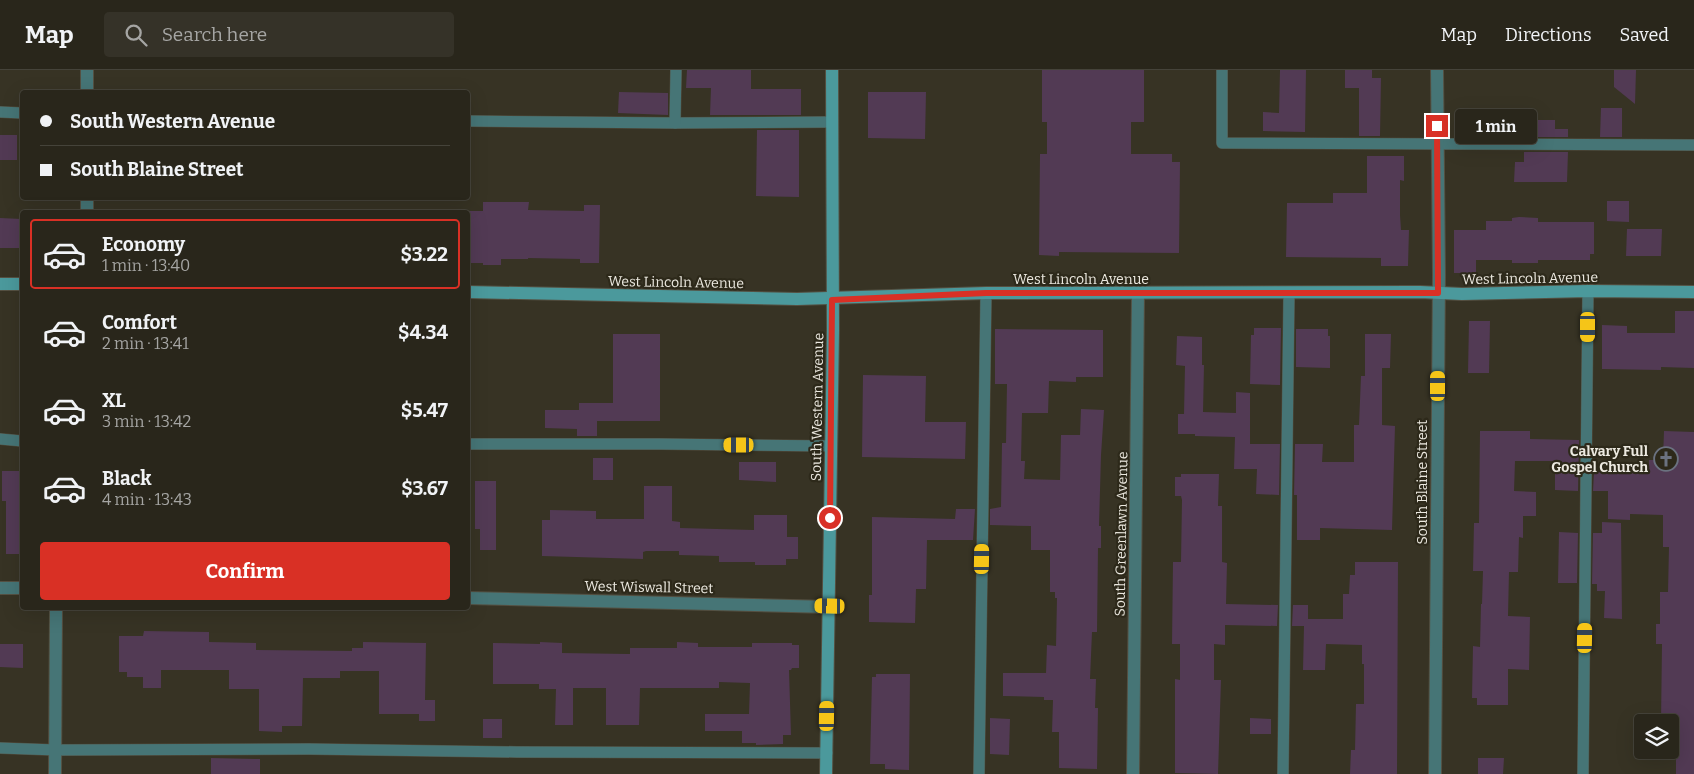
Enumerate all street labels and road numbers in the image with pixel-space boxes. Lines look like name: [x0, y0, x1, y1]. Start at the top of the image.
street label: West Lincoln Avenue: [1462, 269, 1598, 288]
street label: West Lincoln Avenue: [1013, 271, 1149, 288]
street label: West Lincoln Avenue: [608, 273, 744, 292]
street label: South Western Avenue: [808, 333, 827, 481]
street label: South Blaine Street: [1414, 420, 1431, 544]
street label: South Greenlawn Avenue: [1112, 451, 1131, 617]
street label: West Wiswall Street: [584, 578, 714, 597]

